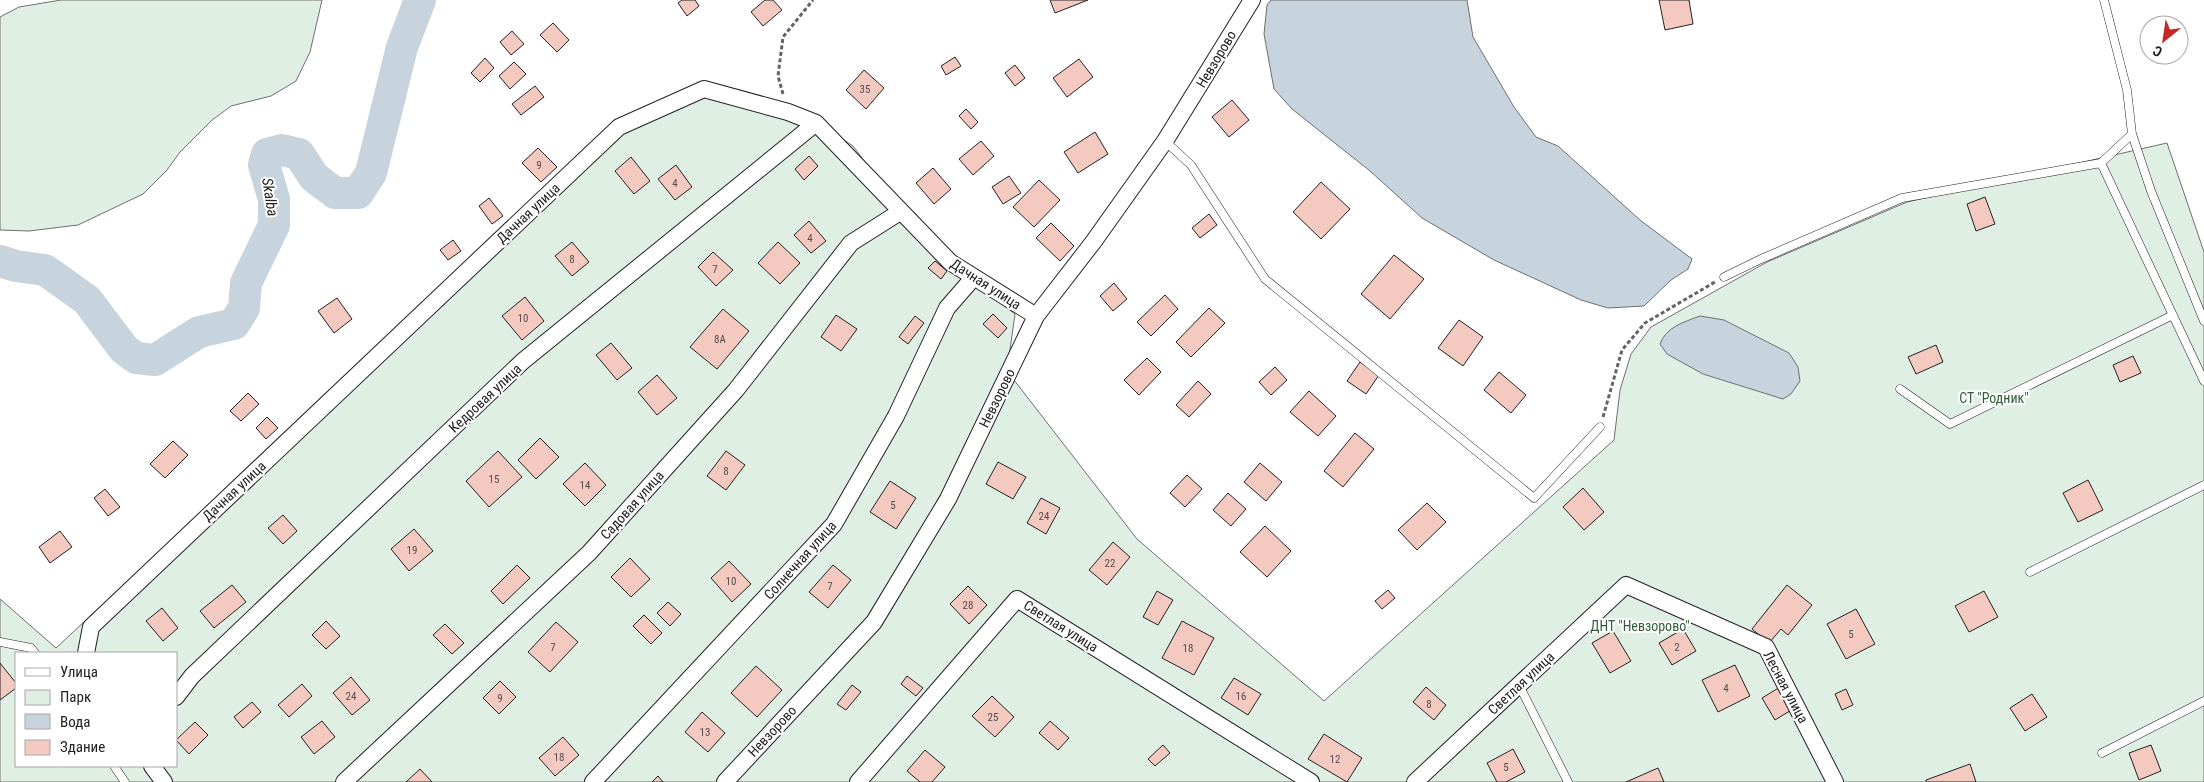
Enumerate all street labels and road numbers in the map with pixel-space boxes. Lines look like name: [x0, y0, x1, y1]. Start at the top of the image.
street label: Невзорово: [1193, 28, 1239, 90]
street label: Дачная улица: [493, 180, 563, 246]
street label: Дачная улица: [948, 255, 1024, 313]
street label: Кедровая улица: [445, 360, 525, 436]
street label: Невзорово: [976, 366, 1018, 430]
street label: Дачная улица: [199, 458, 269, 524]
street label: Садовая улица: [597, 467, 667, 543]
street label: Солнечная улица: [761, 517, 839, 603]
street label: Светлая улица: [1021, 597, 1101, 655]
street label: Светлая улица: [1485, 648, 1557, 718]
street label: Лесная улица: [1760, 648, 1812, 726]
street label: Невзорово: [744, 702, 800, 760]

